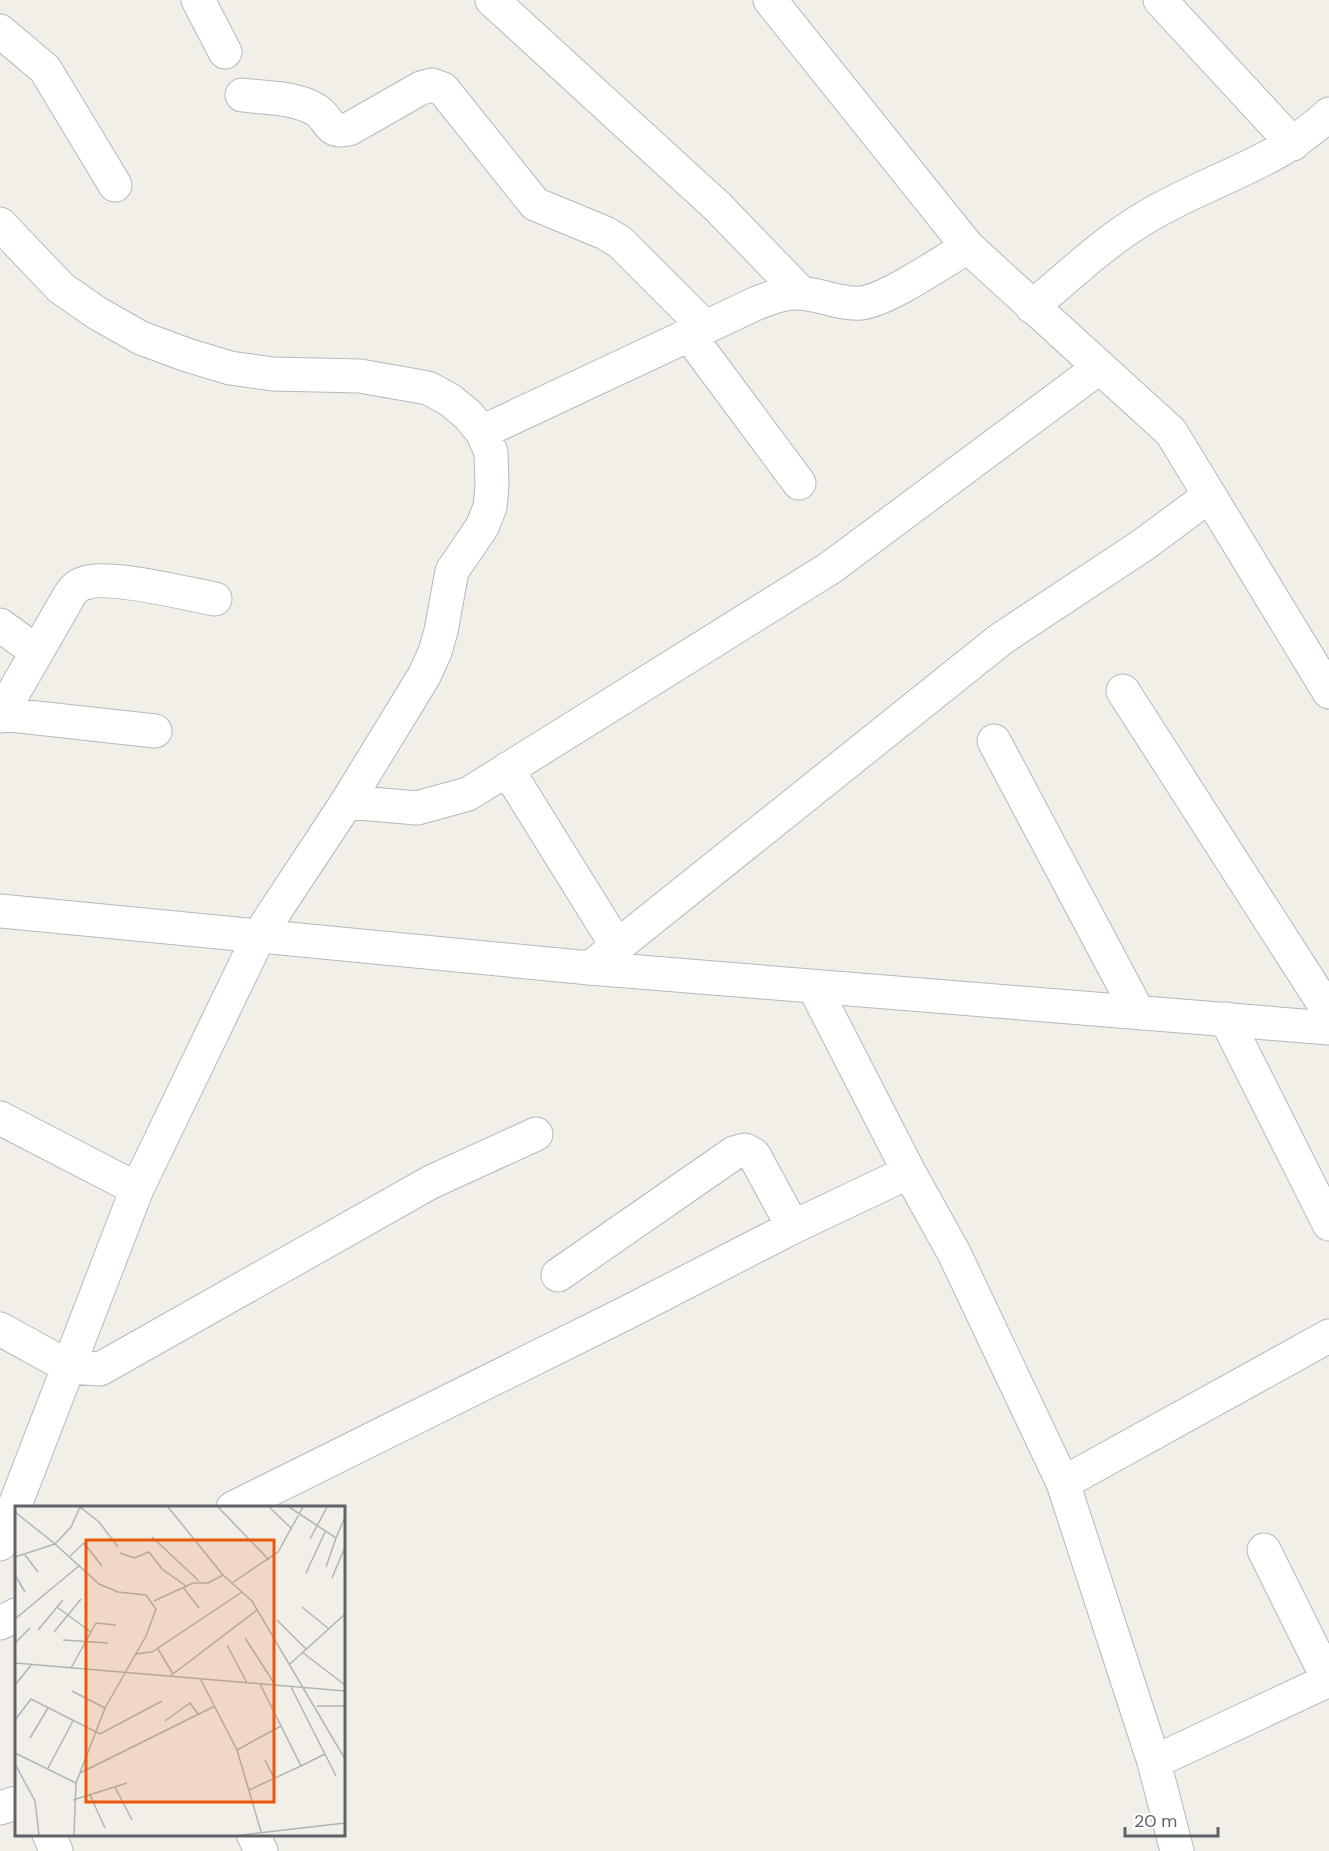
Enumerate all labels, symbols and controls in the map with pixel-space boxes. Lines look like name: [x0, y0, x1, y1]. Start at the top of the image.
inset map: [15, 1506, 345, 1836]
scale bar: [1125, 1800, 1218, 1838]
text: 20 m: [1134, 1809, 1177, 1833]

